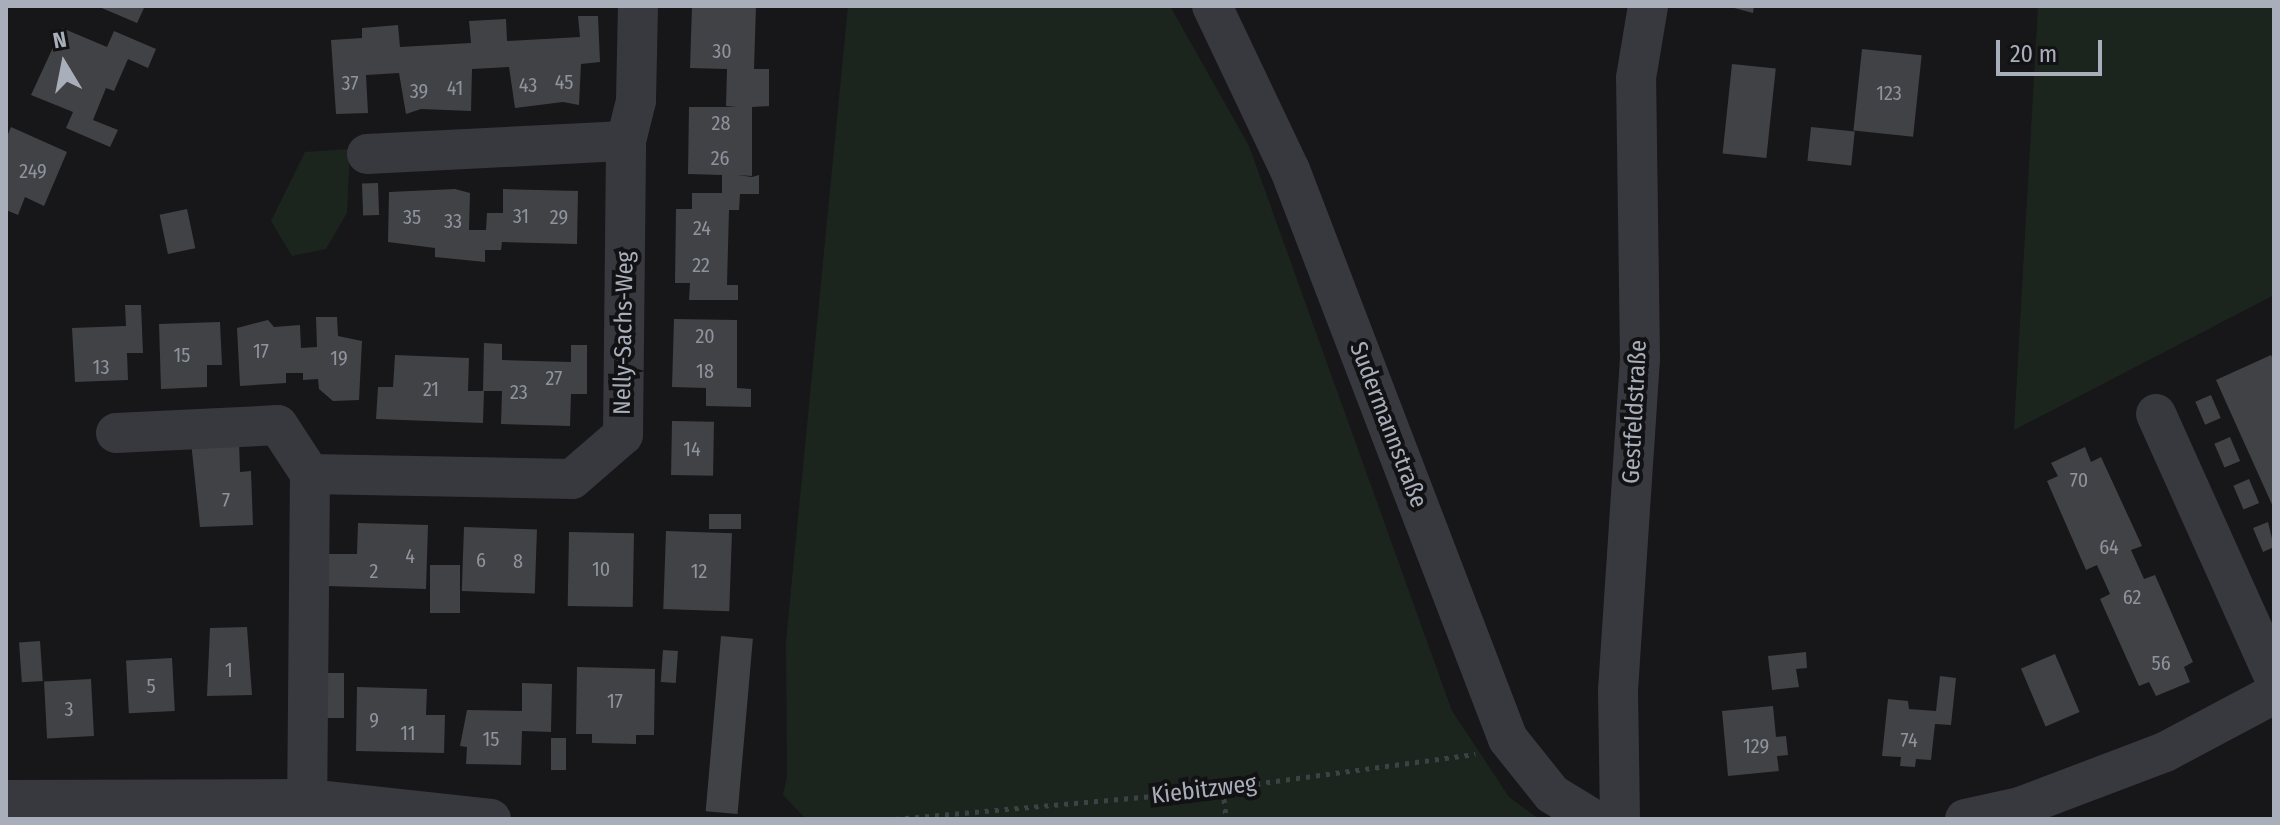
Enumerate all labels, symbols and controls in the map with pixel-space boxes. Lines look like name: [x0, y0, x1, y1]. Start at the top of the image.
north arrow: [24, 24, 104, 104]
scale bar: [2000, 24, 2106, 74]
text: N: [51, 25, 69, 54]
house number: 30: [712, 39, 732, 63]
text: 20 m: [2010, 40, 2057, 68]
house number: 45: [555, 70, 573, 94]
house number: 37: [341, 71, 359, 95]
house number: 43: [519, 73, 537, 97]
house number: 41: [447, 76, 463, 100]
house number: 39: [410, 79, 428, 103]
house number: 123: [1876, 81, 1902, 105]
house number: 28: [712, 111, 730, 135]
house number: 26: [711, 146, 729, 170]
house number: 249: [19, 159, 47, 183]
house number: 31: [513, 204, 529, 228]
house number: 35: [403, 205, 421, 229]
house number: 29: [550, 205, 568, 229]
house number: 33: [444, 209, 462, 233]
house number: 24: [693, 216, 711, 240]
street label: Nelly-Sachs-Weg: [608, 251, 640, 415]
house number: 22: [692, 253, 710, 277]
house number: 20: [695, 324, 715, 348]
street label: Sudermannstraße: [1343, 338, 1433, 512]
house number: 17: [253, 339, 269, 363]
street label: Gestfeldstraße: [1617, 339, 1653, 485]
house number: 15: [174, 343, 190, 367]
house number: 19: [330, 346, 348, 370]
house number: 13: [93, 355, 109, 379]
house number: 18: [696, 359, 714, 383]
house number: 27: [546, 366, 562, 390]
house number: 21: [423, 377, 439, 401]
house number: 23: [510, 380, 528, 404]
house number: 14: [683, 437, 701, 461]
house number: 70: [2070, 468, 2088, 492]
house number: 7: [222, 488, 230, 512]
house number: 64: [2099, 535, 2119, 559]
house number: 4: [405, 544, 415, 568]
house number: 6: [476, 548, 486, 572]
house number: 8: [513, 549, 523, 573]
house number: 10: [592, 557, 610, 581]
house number: 2: [370, 559, 378, 583]
house number: 12: [691, 559, 707, 583]
house number: 62: [2123, 585, 2141, 609]
house number: 56: [2151, 651, 2171, 675]
house number: 1: [225, 658, 233, 682]
house number: 5: [146, 674, 156, 698]
house number: 17: [607, 689, 623, 713]
house number: 3: [64, 697, 74, 721]
house number: 9: [369, 708, 379, 732]
house number: 11: [400, 721, 416, 745]
house number: 15: [483, 727, 499, 751]
house number: 74: [1900, 728, 1918, 752]
house number: 129: [1743, 734, 1769, 758]
street label: Kiebitzweg: [1150, 769, 1258, 811]

